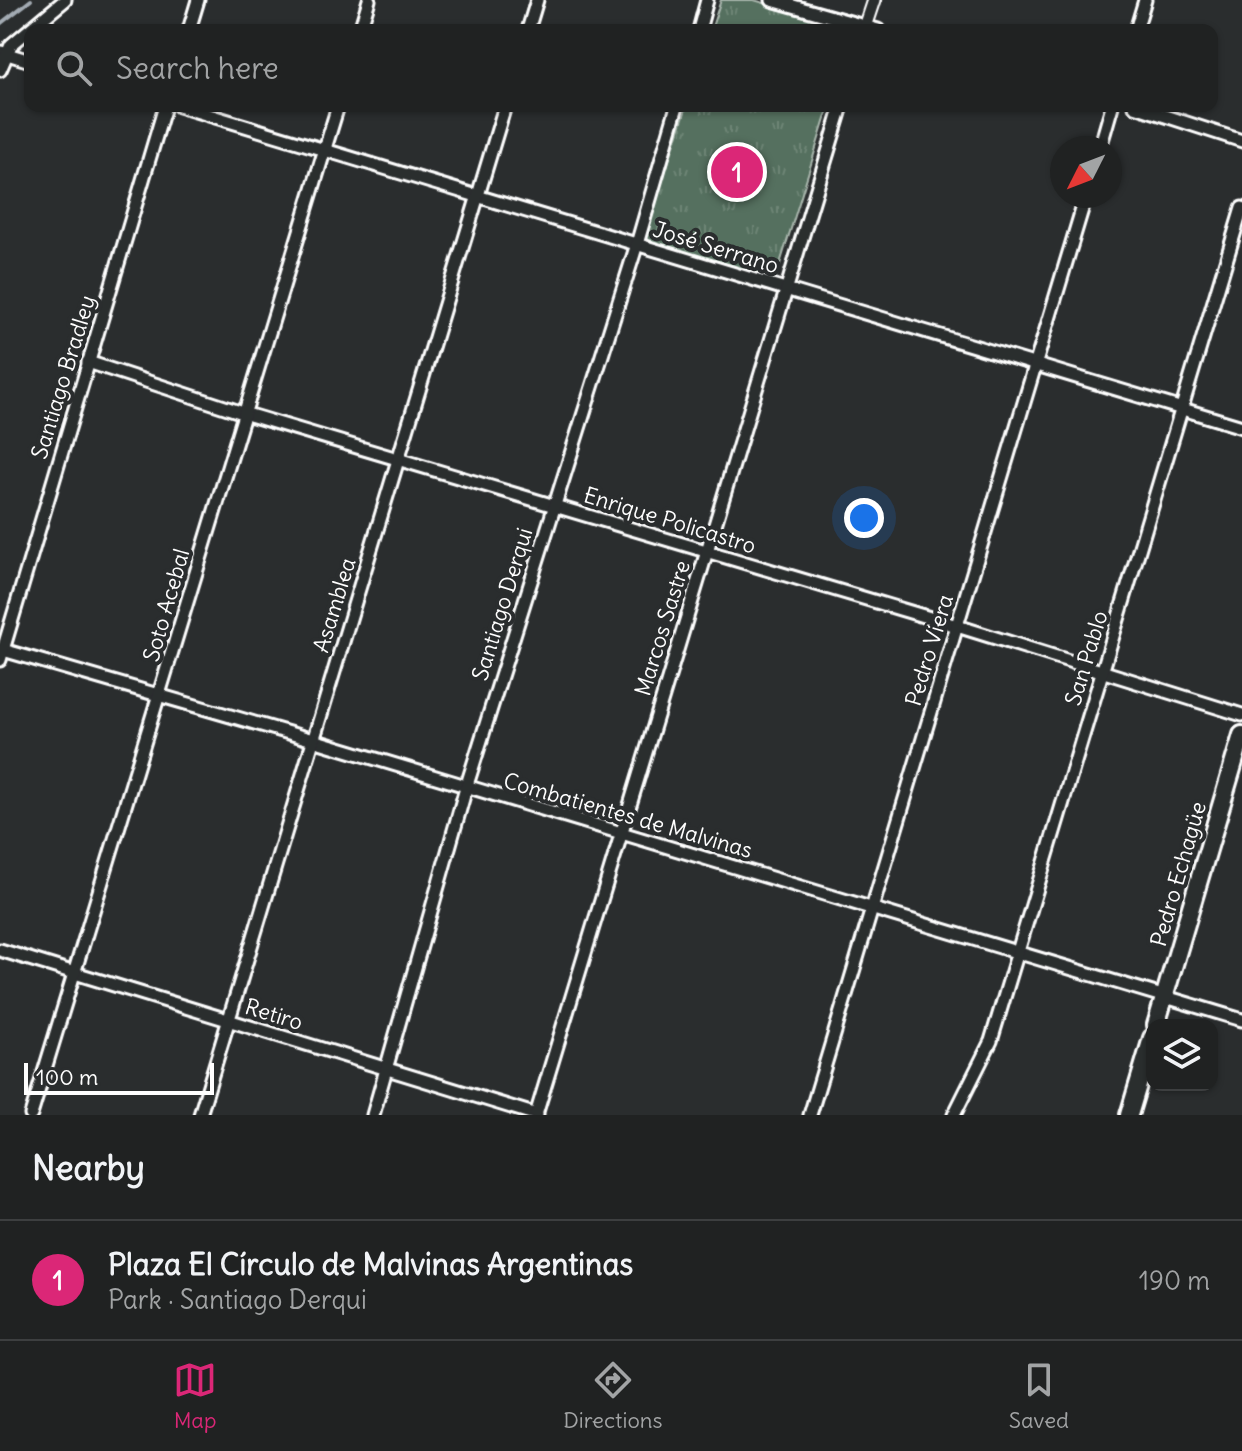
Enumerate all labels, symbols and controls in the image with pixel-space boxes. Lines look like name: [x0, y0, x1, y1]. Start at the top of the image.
search box: [24, 24, 1218, 112]
icon: search: [52, 46, 96, 90]
text: Search here: [116, 49, 279, 87]
north arrow: [1050, 136, 1122, 208]
pin: 1: [711, 142, 763, 202]
street label: José Serrano: [650, 215, 782, 279]
street label: Santiago Bradley: [25, 292, 101, 462]
street label: Enrique Policastro: [581, 481, 759, 559]
your location: [844, 498, 884, 538]
street label: Santiago Derqui: [465, 524, 539, 684]
street label: Soto Acebal: [137, 545, 195, 665]
street label: Asamblea: [306, 554, 362, 656]
street label: Marcos Sastre: [628, 557, 696, 699]
street label: Pedro Viera: [899, 591, 959, 709]
street label: San Pablo: [1058, 607, 1114, 709]
street label: Combatientes de Malvinas: [500, 766, 756, 864]
street label: Pedro Echagüe: [1144, 798, 1212, 950]
street label: Retiro: [242, 992, 306, 1036]
map controls: [1146, 1019, 1218, 1091]
button: layers: [1146, 1019, 1218, 1091]
scale bar: [24, 1059, 214, 1095]
text: 100 m: [36, 1063, 98, 1091]
text: Nearby: [32, 1146, 145, 1189]
text: Plaza El Círculo de Malvinas Argentinas: [108, 1245, 633, 1283]
text: 1: [53, 1264, 63, 1297]
text: 190 m: [1139, 1264, 1210, 1297]
text: Park · Santiago Derqui: [108, 1283, 367, 1316]
tab: Map: [173, 1358, 217, 1434]
tab: Directions: [563, 1358, 663, 1434]
tab: Saved: [1009, 1358, 1069, 1434]

